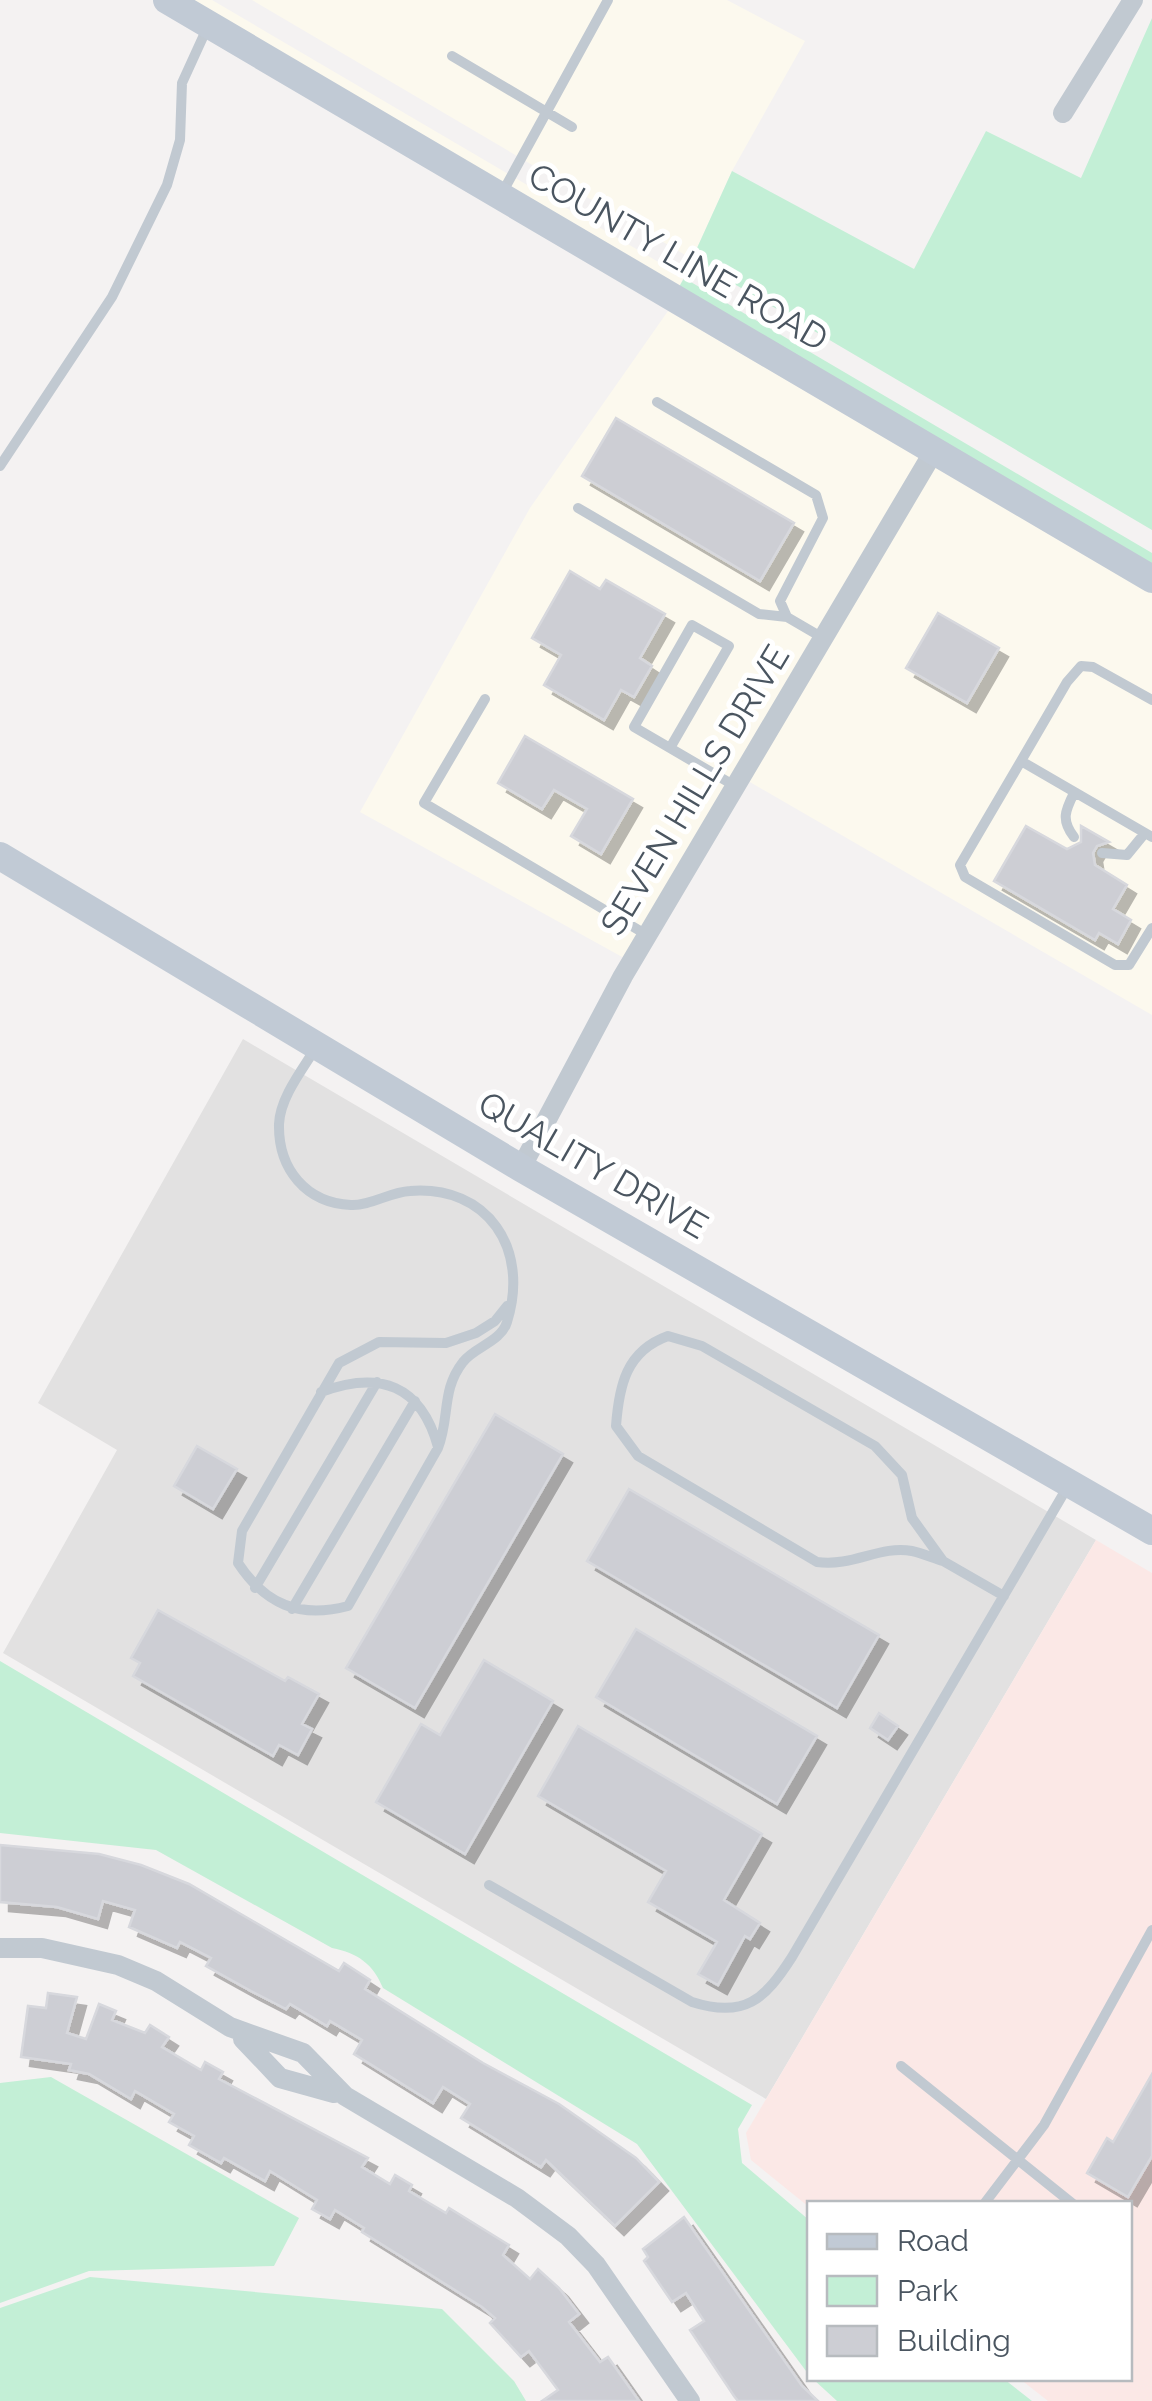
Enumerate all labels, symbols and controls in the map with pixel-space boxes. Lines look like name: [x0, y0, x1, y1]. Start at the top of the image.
street label: COUNTY LINE ROAD: [521, 154, 835, 359]
street label: SEVEN HILLS DRIVE: [592, 637, 797, 942]
street label: QUALITY DRIVE: [471, 1082, 715, 1247]
legend: [807, 2201, 1132, 2381]
text: Road: [897, 2223, 969, 2258]
text: Park: [897, 2273, 958, 2308]
text: Building: [897, 2323, 1011, 2358]

